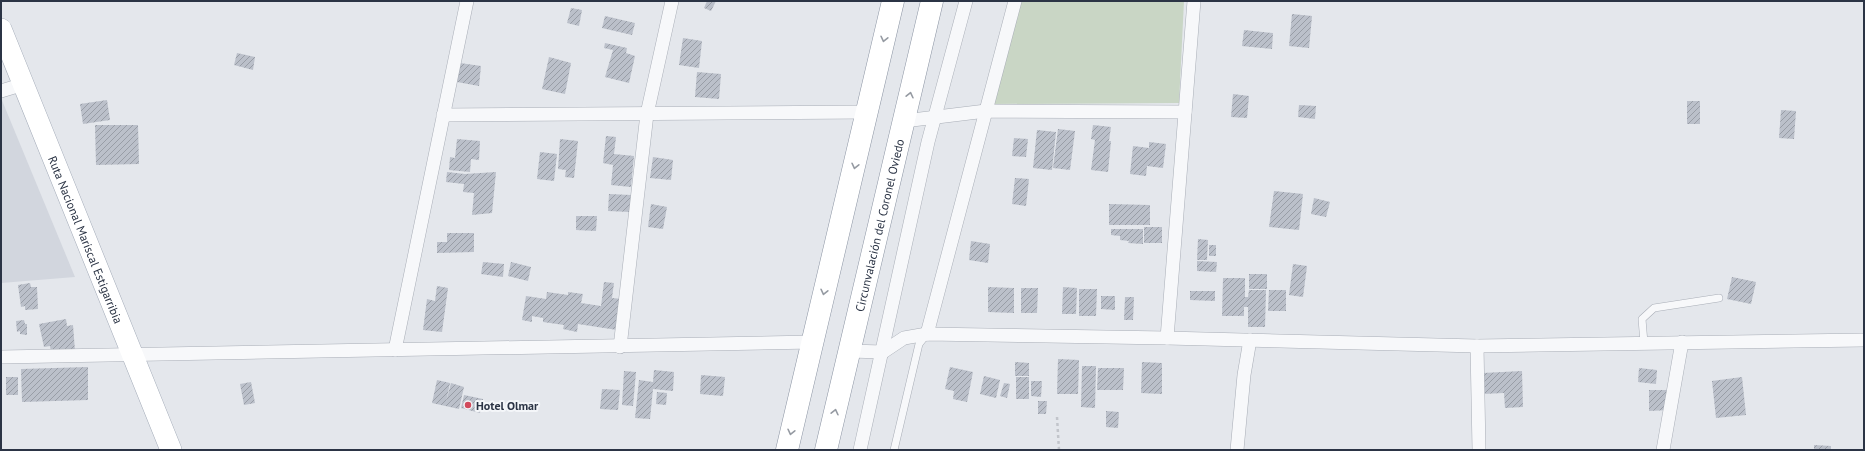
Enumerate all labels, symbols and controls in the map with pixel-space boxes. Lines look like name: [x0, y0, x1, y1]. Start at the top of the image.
one-way arrow: [881, 36, 889, 42]
one-way arrow: [905, 92, 913, 98]
street label: Circunvalación del Coronel Oviedo: [851, 137, 907, 313]
street label: Ruta Nacional Mariscal Estigarribia: [45, 154, 127, 325]
one-way arrow: [851, 162, 859, 169]
one-way arrow: [821, 289, 829, 295]
place label: Hotel Olmar: [476, 398, 539, 413]
marker: Hotel Olmar: [463, 400, 473, 410]
one-way arrow: [830, 409, 838, 415]
one-way arrow: [788, 429, 796, 435]

